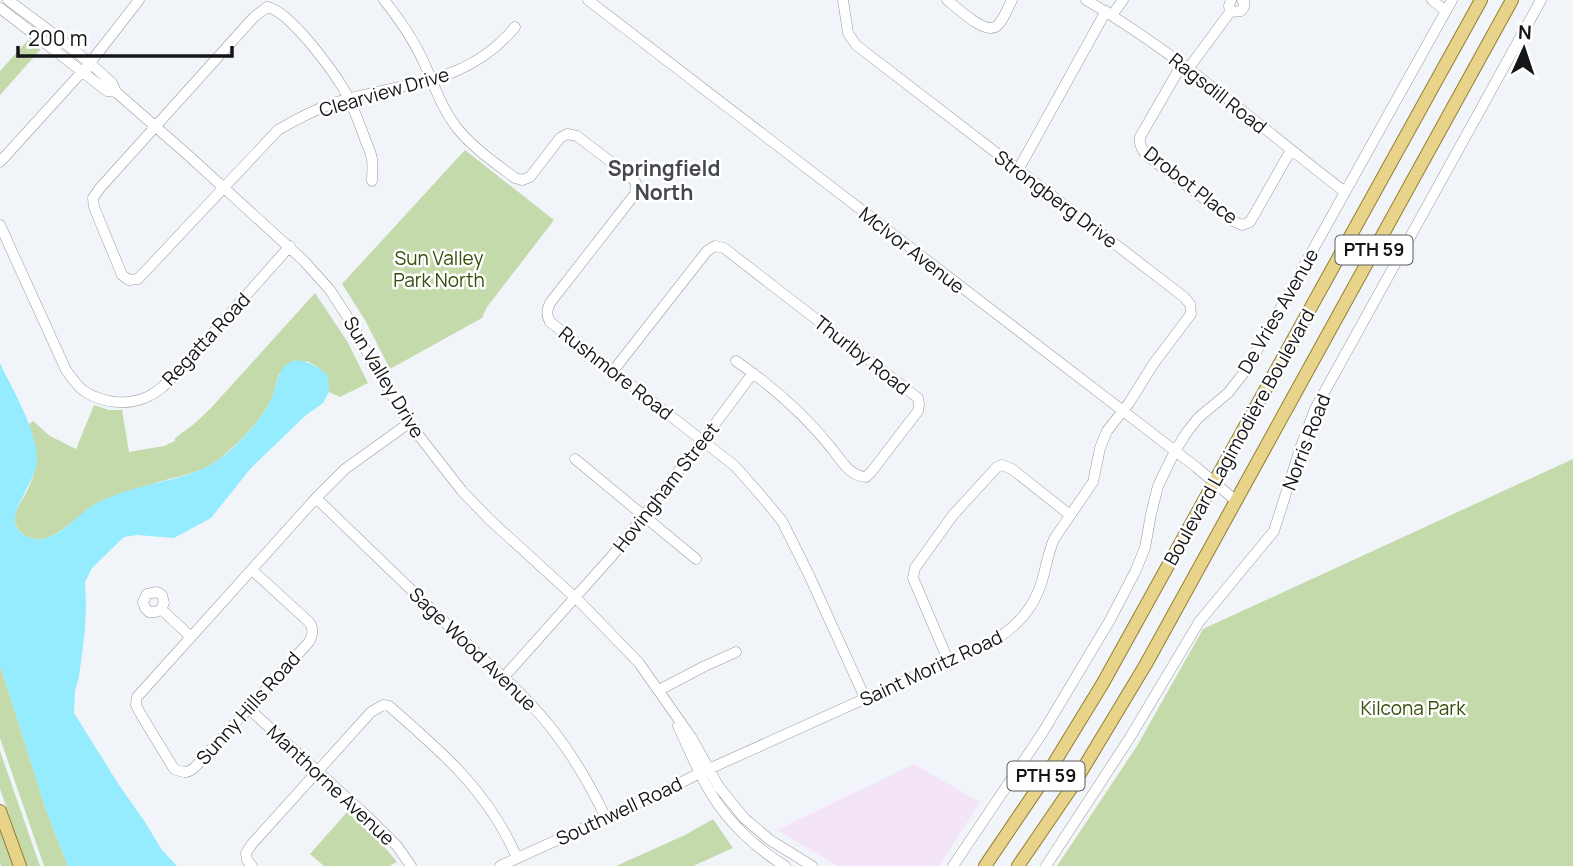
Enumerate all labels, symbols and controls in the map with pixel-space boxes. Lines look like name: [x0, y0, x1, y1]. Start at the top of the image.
scale bar: [18, 14, 231, 58]
north arrow: [1489, 14, 1559, 84]
text: N: [1517, 19, 1532, 45]
text: 200 m: [28, 24, 88, 52]
street label: Ragsdill Road: [1164, 47, 1272, 139]
street label: Clearview Drive: [316, 61, 452, 123]
street label: Drobot Place: [1139, 140, 1243, 230]
street label: Strongberg Drive: [989, 144, 1123, 254]
district label: Springfield North: [608, 154, 720, 206]
street label: McIvor Avenue: [854, 201, 970, 299]
road number: PTH 59: [1336, 236, 1412, 264]
street label: De Vries Avenue: [1232, 244, 1324, 378]
park label: Sun Valley Park North: [393, 245, 485, 293]
street label: Regatta Road: [156, 287, 256, 391]
street label: Boulevard Lagimodière Boulevard: [1158, 304, 1320, 570]
street label: Thurlby Road: [809, 309, 915, 401]
street label: Sun Valley Drive: [338, 311, 430, 443]
street label: Rushmore Road: [553, 320, 679, 426]
street label: Norris Road: [1276, 390, 1336, 494]
street label: Hovingham Street: [607, 417, 725, 557]
street label: Sage Wood Avenue: [404, 581, 542, 717]
street label: Saint Moritz Road: [856, 624, 1006, 712]
street label: Sunny Hills Road: [190, 646, 306, 770]
park label: Kilcona Park: [1360, 695, 1466, 721]
street label: Manthorne Avenue: [261, 719, 401, 851]
road number: PTH 59: [1007, 762, 1084, 790]
street label: Southwell Road: [552, 770, 686, 852]

